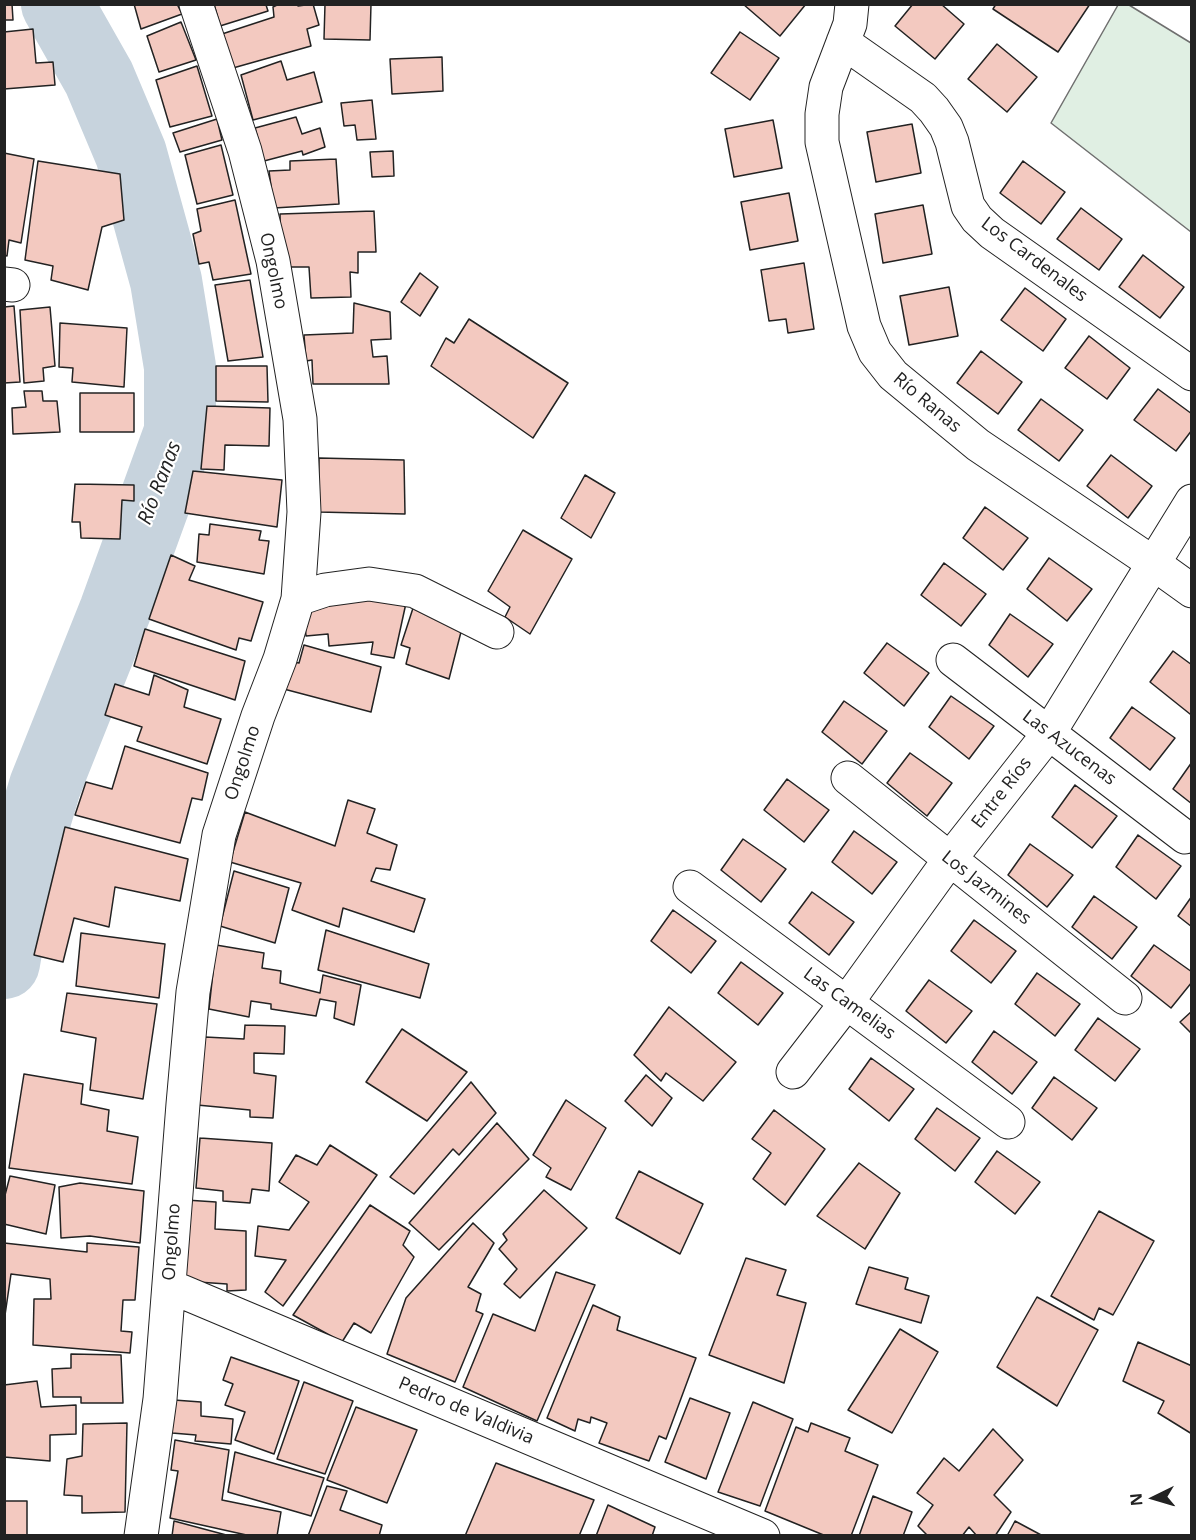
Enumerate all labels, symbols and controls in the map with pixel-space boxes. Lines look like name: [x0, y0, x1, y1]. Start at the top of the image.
street label: Los Cardenales: [977, 213, 1091, 307]
street label: Ongolmo: [254, 231, 292, 311]
street label: Río Ranas: [889, 368, 965, 438]
water label: Río Ranas: [133, 438, 187, 528]
street label: Las Azucenas: [1018, 706, 1120, 790]
street label: Ongolmo: [221, 723, 265, 803]
street label: Entre Ríos: [967, 753, 1037, 833]
street label: Los Jazmines: [937, 846, 1035, 930]
street label: Las Camelias: [799, 963, 899, 1045]
street label: Ongolmo: [159, 1203, 185, 1281]
street label: Pedro de Valdivia: [395, 1373, 537, 1449]
north arrow: [1124, 1468, 1184, 1528]
text: N: [1125, 1492, 1148, 1507]

